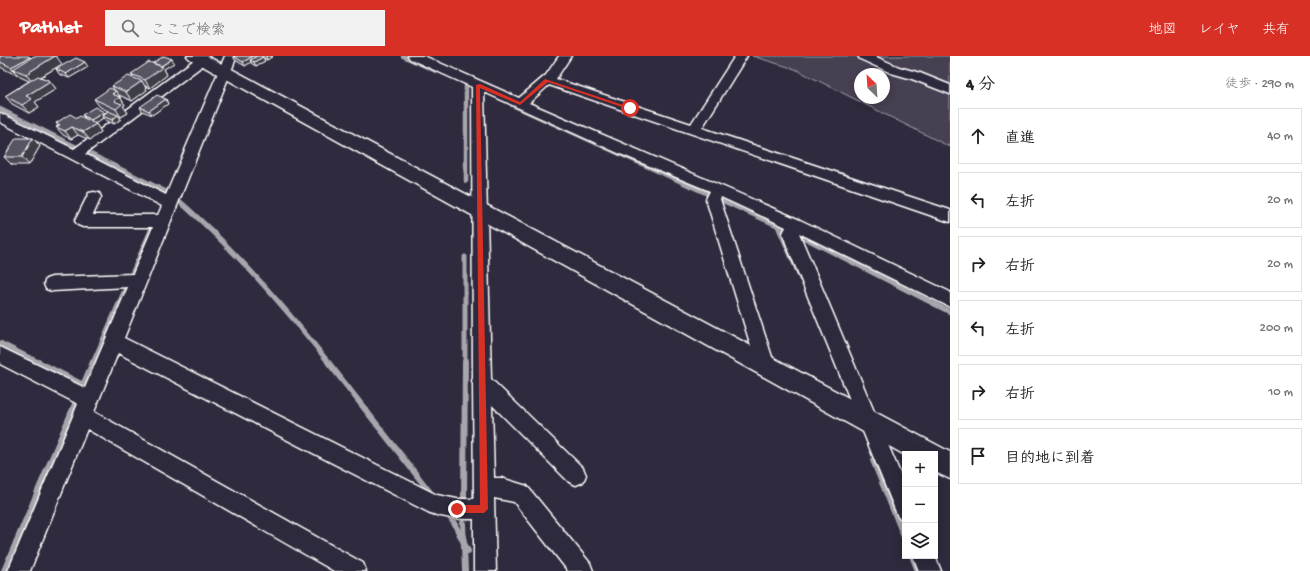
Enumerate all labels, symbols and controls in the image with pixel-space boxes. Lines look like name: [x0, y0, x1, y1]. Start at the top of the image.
search box: [105, 10, 385, 46]
text: Pathlet: [20, 17, 81, 40]
icon: search: [119, 17, 141, 39]
text: ここで検索: [151, 22, 226, 40]
text: 地図: [1149, 22, 1177, 39]
text: レイヤ: [1199, 22, 1240, 39]
text: 共有: [1262, 22, 1290, 39]
north arrow: [854, 68, 890, 104]
text: 4 分: [966, 76, 995, 96]
text: 徒歩 · 290 m: [1225, 77, 1294, 92]
route start: [621, 99, 639, 117]
icon: ahead: [967, 125, 989, 147]
text: 40 m: [1267, 129, 1293, 144]
text: 直進: [1005, 130, 1035, 148]
icon: left: [967, 189, 989, 211]
text: 20 m: [1267, 193, 1293, 208]
text: 左折: [1005, 194, 1035, 212]
icon: right: [967, 253, 989, 275]
text: 20 m: [1267, 257, 1293, 272]
text: 右折: [1005, 258, 1035, 276]
icon: left: [967, 317, 989, 339]
text: 200 m: [1260, 321, 1293, 336]
text: 左折: [1005, 322, 1035, 340]
icon: right: [967, 381, 989, 403]
text: 10 m: [1268, 385, 1293, 400]
text: 右折: [1005, 386, 1035, 404]
icon: arrive: [967, 445, 989, 467]
text: 目的地に到着: [1005, 450, 1095, 468]
map controls: [902, 451, 938, 559]
button: +: [902, 451, 938, 487]
button: −: [902, 487, 938, 523]
route end: [448, 500, 466, 518]
button: layers: [902, 523, 938, 559]

